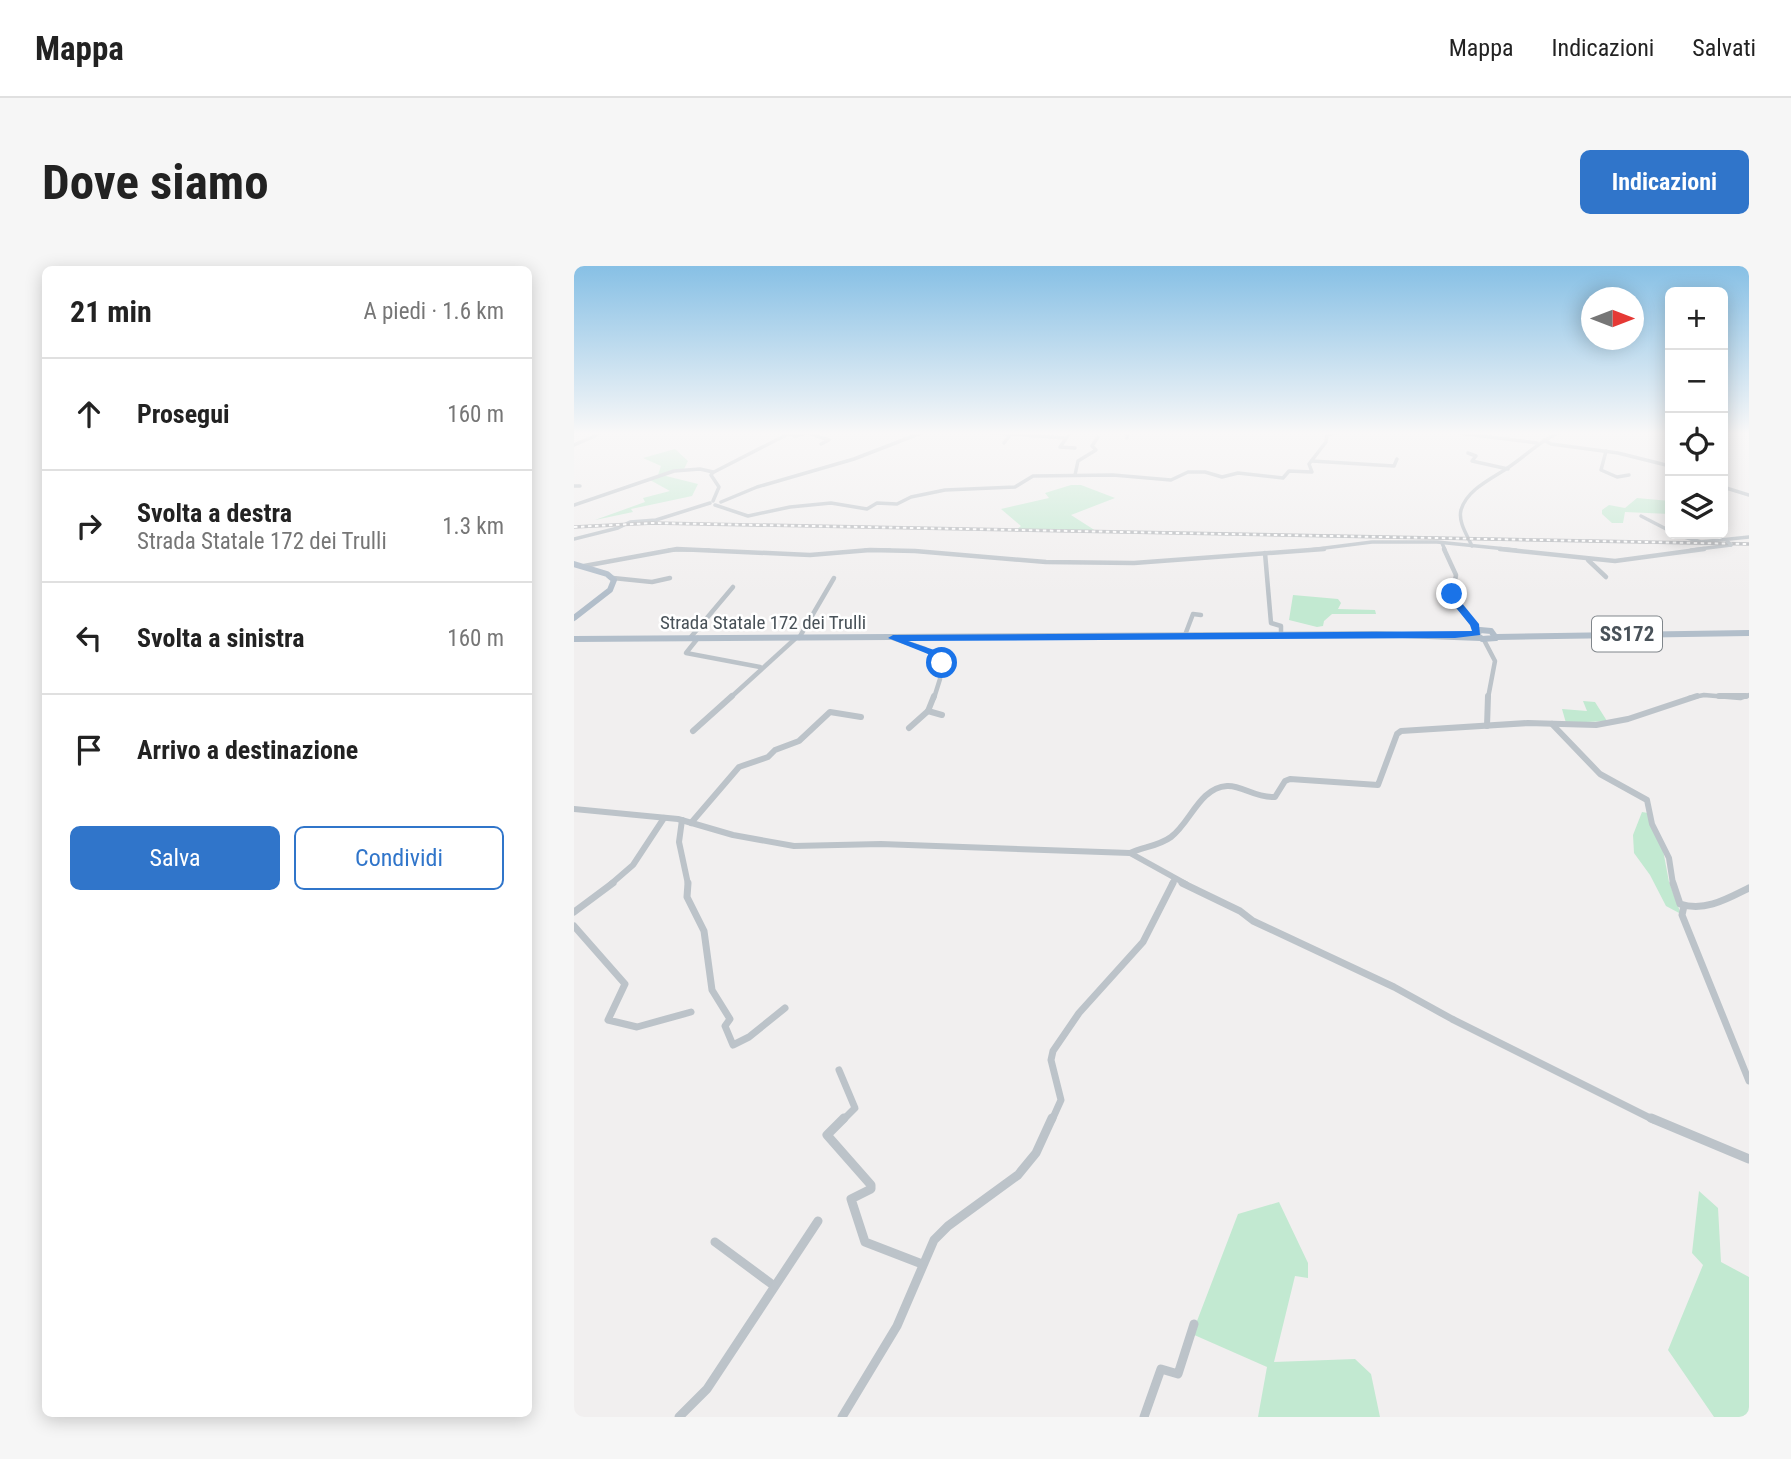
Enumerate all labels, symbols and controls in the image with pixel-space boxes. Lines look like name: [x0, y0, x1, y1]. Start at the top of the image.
text: Mappa: [35, 29, 124, 68]
text: Mappa: [1449, 34, 1514, 62]
text: Indicazioni: [1552, 34, 1654, 62]
text: Salvati: [1692, 34, 1756, 62]
button: Indicazioni: [1580, 150, 1749, 214]
text: Dove siamo: [42, 154, 269, 211]
north arrow: [1581, 287, 1644, 350]
map controls: [1665, 287, 1728, 539]
button: +: [1665, 287, 1728, 350]
text: 21 min: [70, 294, 152, 329]
text: A piedi · 1.6 km: [363, 298, 504, 325]
button: −: [1665, 350, 1728, 413]
icon: ahead: [70, 395, 108, 433]
text: Prosegui: [137, 399, 230, 429]
text: 160 m: [447, 401, 504, 428]
button: locate: [1665, 413, 1728, 476]
button: layers: [1665, 476, 1728, 539]
text: Svolta a destra: [137, 498, 292, 528]
icon: right: [70, 507, 108, 545]
text: 1.3 km: [442, 513, 504, 540]
text: Strada Statale 172 dei Trulli: [137, 528, 387, 555]
route end: [1436, 578, 1467, 609]
street label: Strada Statale 172 dei Trulli: [660, 611, 866, 634]
road number: SS172: [1592, 616, 1662, 652]
icon: left: [70, 619, 108, 657]
text: Svolta a sinistra: [137, 623, 304, 653]
text: 160 m: [447, 625, 504, 652]
route start: [926, 647, 957, 678]
icon: arrive: [70, 731, 108, 769]
text: Arrivo a destinazione: [137, 735, 358, 765]
button: Salva: [70, 826, 280, 890]
button: Condividi: [294, 826, 504, 890]

